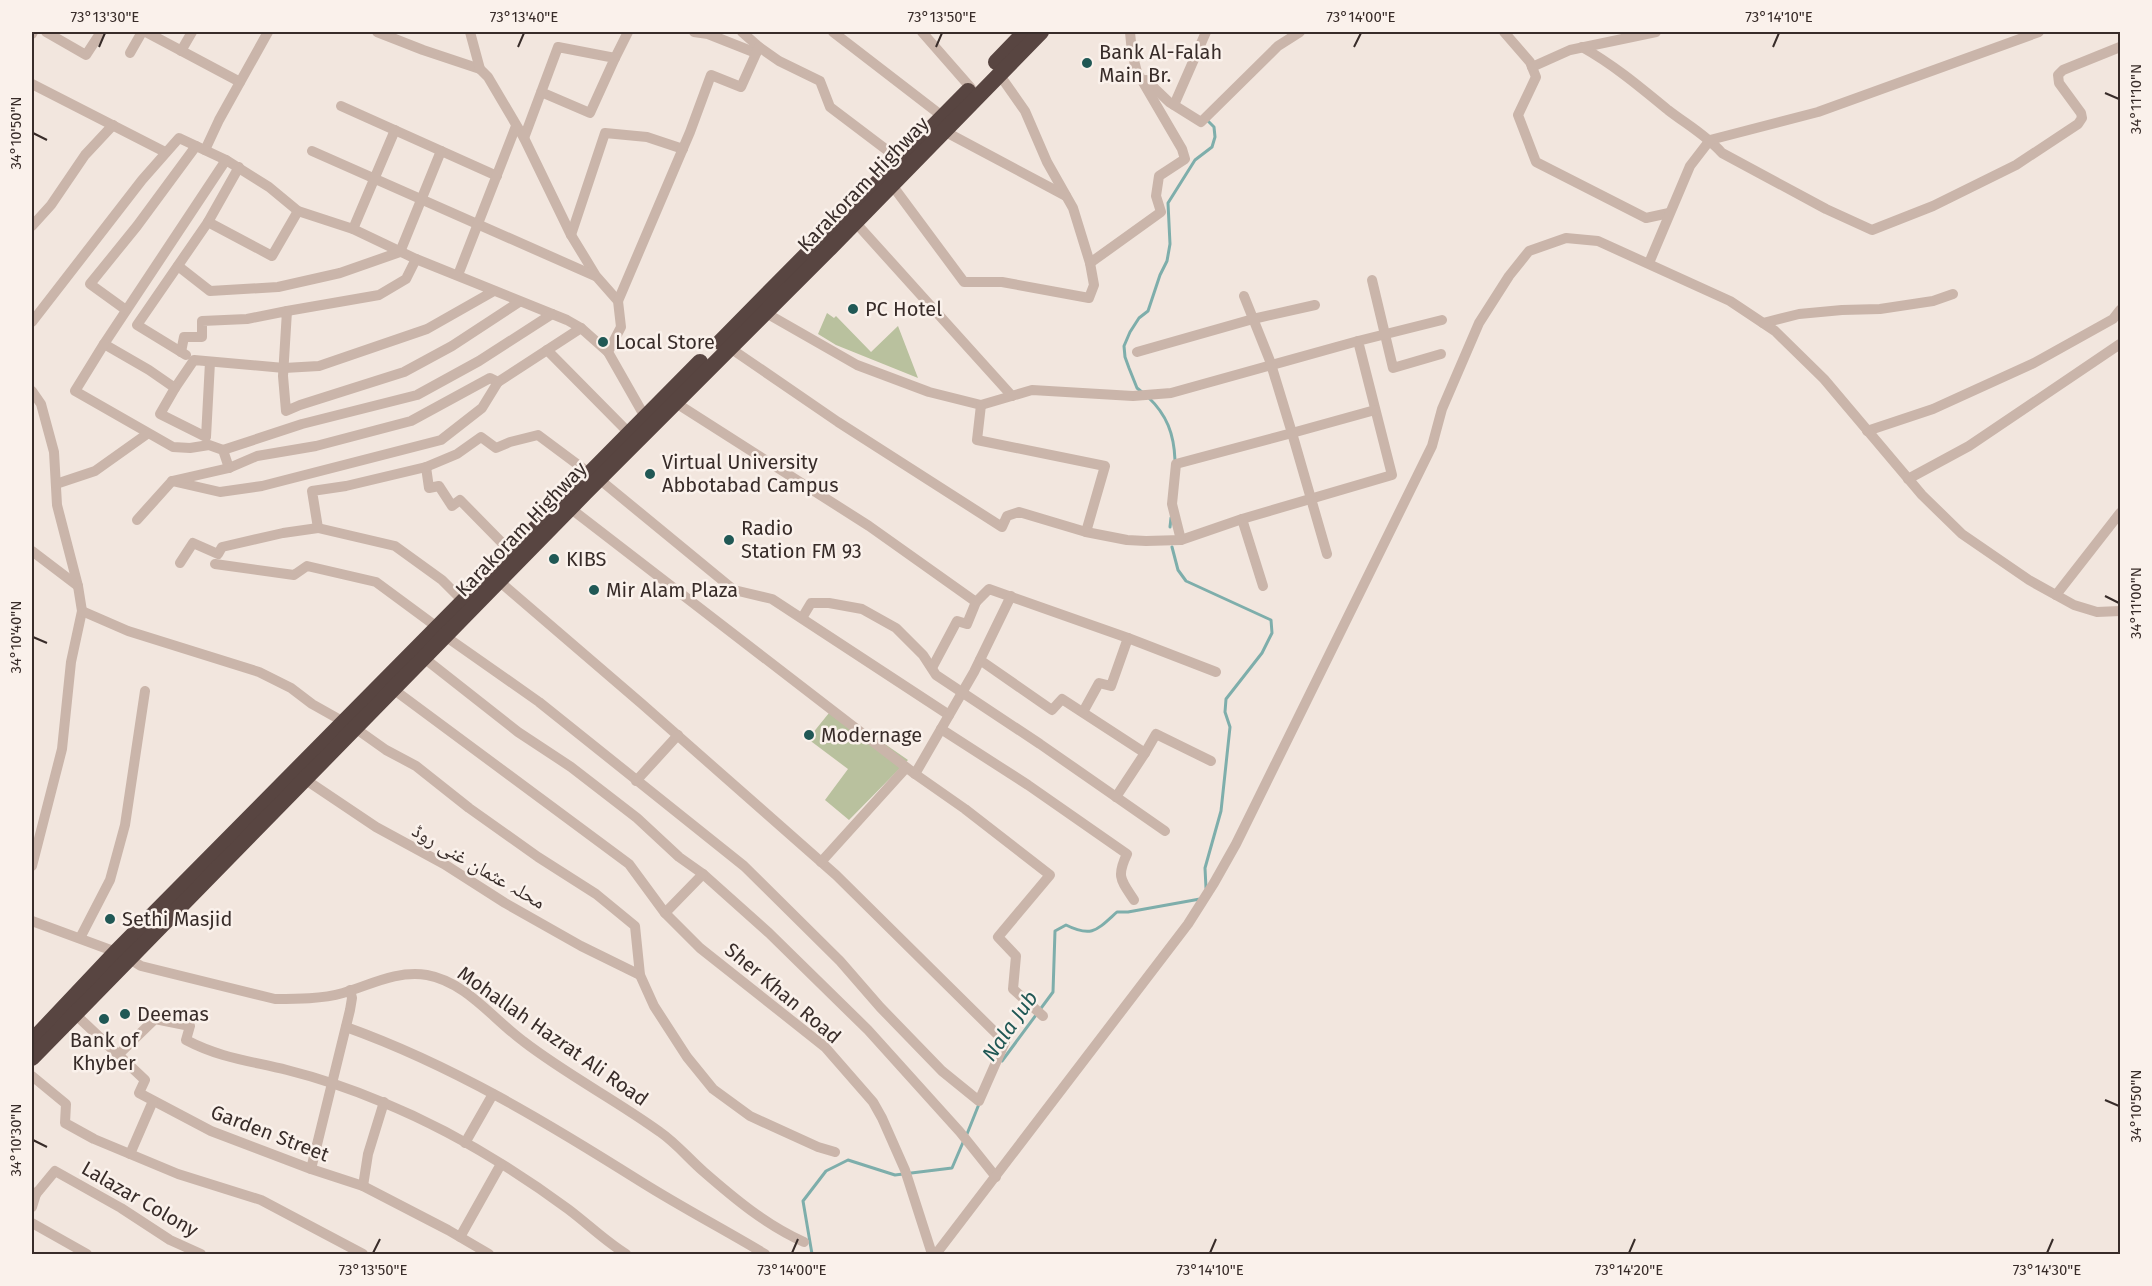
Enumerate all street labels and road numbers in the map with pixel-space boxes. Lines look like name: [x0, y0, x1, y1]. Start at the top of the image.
street label: Karakoram Highway: [792, 111, 934, 256]
street label: Karakoram Highway: [450, 456, 592, 601]
street label: محلہ عثمان غنی روڈ: [408, 818, 550, 914]
street label: Sher Khan Road: [720, 938, 846, 1048]
street label: Mohallah Hazrat Ali Road: [453, 961, 653, 1111]
street label: Garden Street: [207, 1099, 333, 1167]
street label: Lalazar Colony: [77, 1156, 203, 1242]

